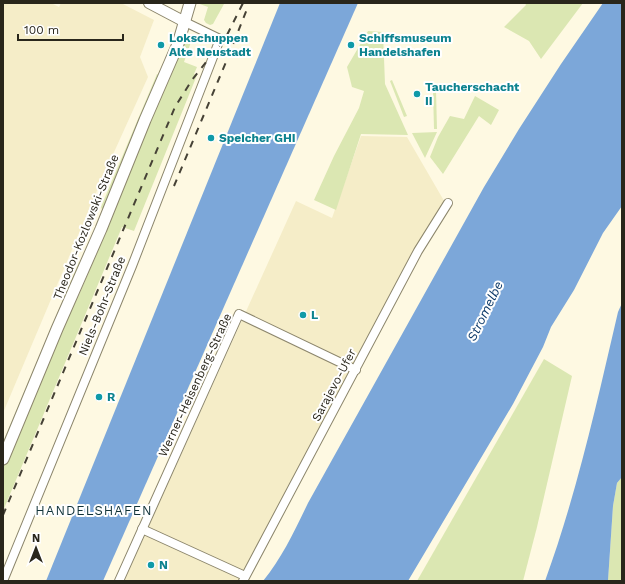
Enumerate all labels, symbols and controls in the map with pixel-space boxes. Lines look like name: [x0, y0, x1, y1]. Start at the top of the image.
scale bar: [18, 16, 123, 42]
text: 100 m: [24, 23, 59, 37]
place label: Lokschuppen Alte Neustadt: [169, 31, 252, 59]
place label: Schiffsmuseum Handelshafen: [359, 31, 451, 59]
marker: Lokschuppen Alte Neustadt: [156, 40, 166, 50]
marker: Schiffsmuseum Handelshafen: [346, 40, 356, 50]
place label: Taucherschacht II: [425, 80, 520, 108]
marker: Taucherschacht II: [412, 89, 422, 99]
place label: Speicher GHI: [219, 131, 296, 145]
marker: Speicher GHI: [206, 133, 216, 143]
street label: Theodor-Kozlowski-Straße: [50, 152, 122, 302]
street label: Niels-Bohr-Straße: [76, 254, 128, 358]
water label: Stromelbe: [464, 278, 506, 344]
place label: L: [311, 308, 318, 322]
marker: L: [298, 310, 308, 320]
street label: Werner-Heisenberg-Straße: [156, 311, 235, 459]
street label: Sarajevo-Ufer: [309, 346, 359, 424]
place label: R: [107, 390, 116, 404]
marker: R: [94, 392, 104, 402]
district label: HANDELSHAFEN: [35, 503, 153, 518]
north arrow: [16, 528, 56, 568]
text: N: [32, 532, 40, 545]
place label: N: [159, 558, 168, 572]
marker: N: [146, 560, 156, 570]

